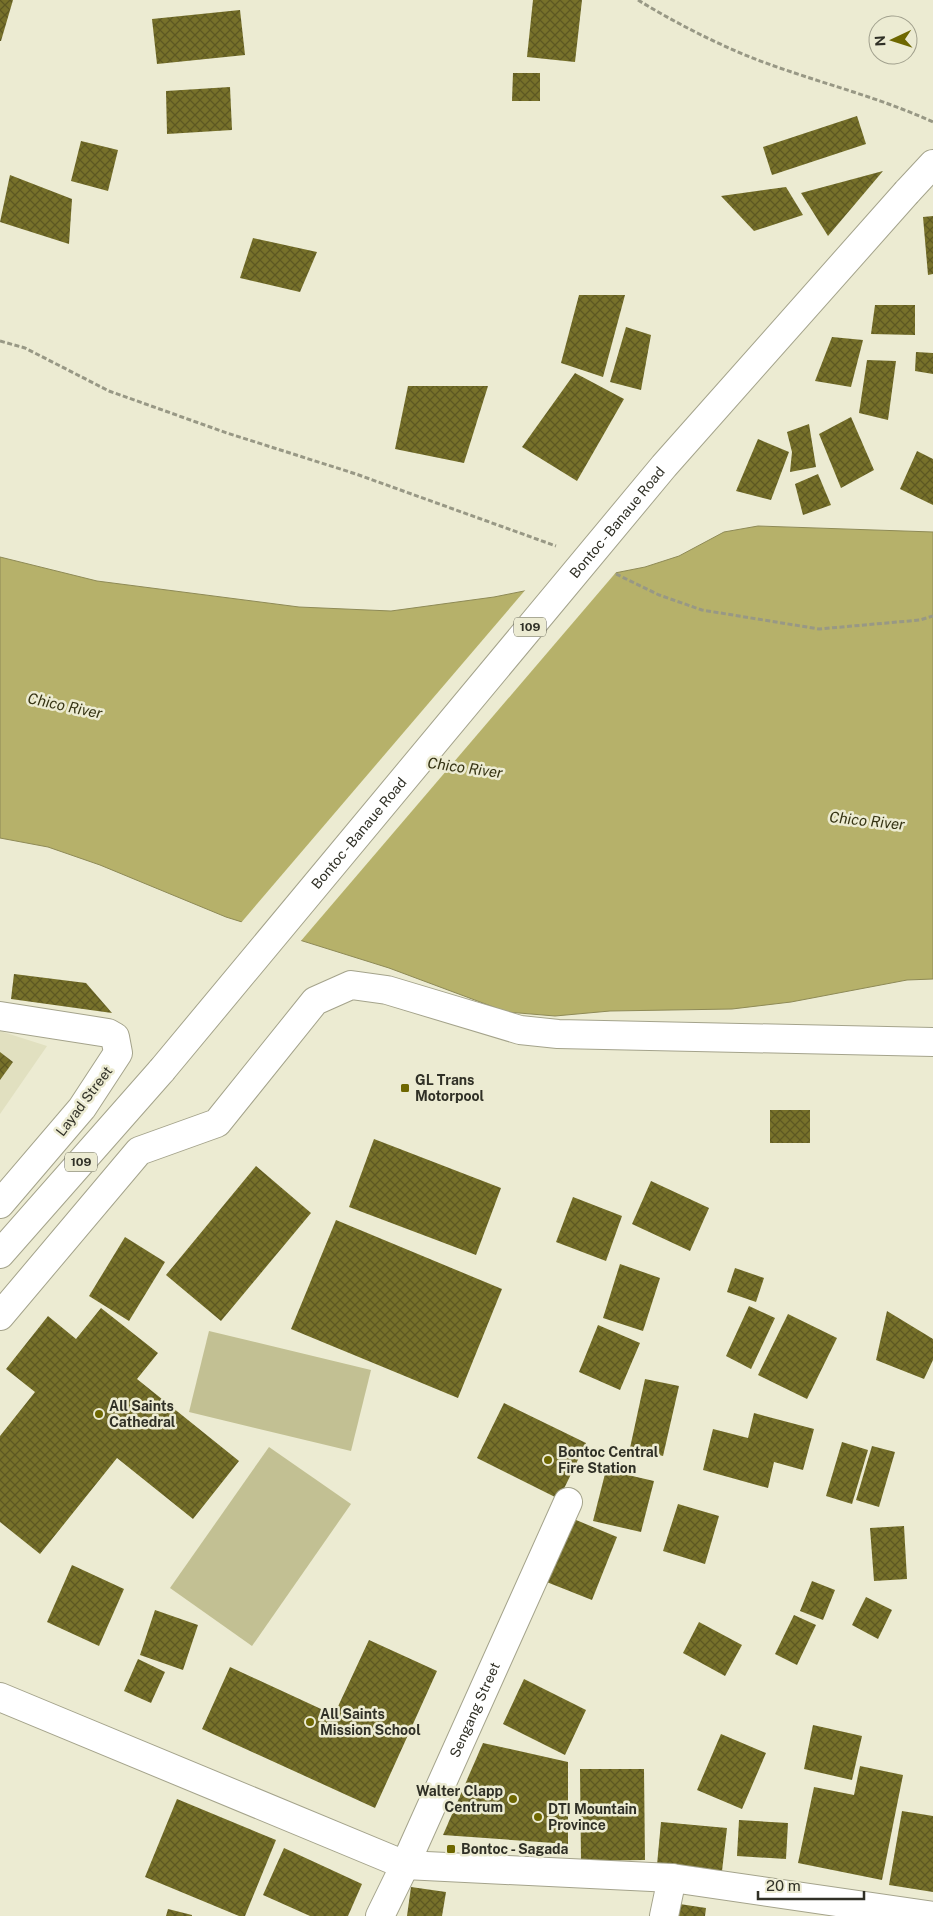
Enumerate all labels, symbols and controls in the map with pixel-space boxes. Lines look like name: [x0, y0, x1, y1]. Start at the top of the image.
north arrow: [868, 15, 918, 65]
text: N: [872, 35, 888, 47]
street label: Bontoc - Banaue Road: [566, 464, 668, 581]
road number: 109: [514, 618, 546, 636]
water label: Chico River: [26, 689, 104, 722]
water label: Chico River: [426, 754, 504, 781]
street label: Bontoc - Banaue Road: [308, 774, 410, 892]
water label: Chico River: [828, 808, 906, 833]
street label: Layad Street: [53, 1063, 115, 1139]
place label: GL Trans Motorpool: [415, 1072, 485, 1104]
marker: GL Trans Motorpool: [399, 1082, 411, 1094]
road number: 109: [65, 1152, 97, 1172]
place label: All Saints Cathedral: [109, 1398, 176, 1430]
marker: All Saints Cathedral: [93, 1408, 105, 1420]
place label: Bontoc Central Fire Station: [558, 1444, 659, 1476]
marker: Bontoc Central Fire Station: [542, 1454, 554, 1466]
street label: Sengang Street: [446, 1660, 503, 1760]
place label: All Saints Mission School: [320, 1706, 421, 1738]
marker: All Saints Mission School: [304, 1716, 316, 1728]
place label: Walter Clapp Centrum: [416, 1783, 503, 1815]
marker: Walter Clapp Centrum: [507, 1793, 519, 1805]
place label: DTI Mountain Province: [548, 1801, 637, 1833]
marker: DTI Mountain Province: [532, 1811, 544, 1823]
place label: Bontoc - Sagada: [461, 1841, 569, 1857]
marker: Bontoc - Sagada: [445, 1843, 457, 1855]
scale bar: [758, 1868, 864, 1900]
text: 20 m: [766, 1877, 801, 1894]

